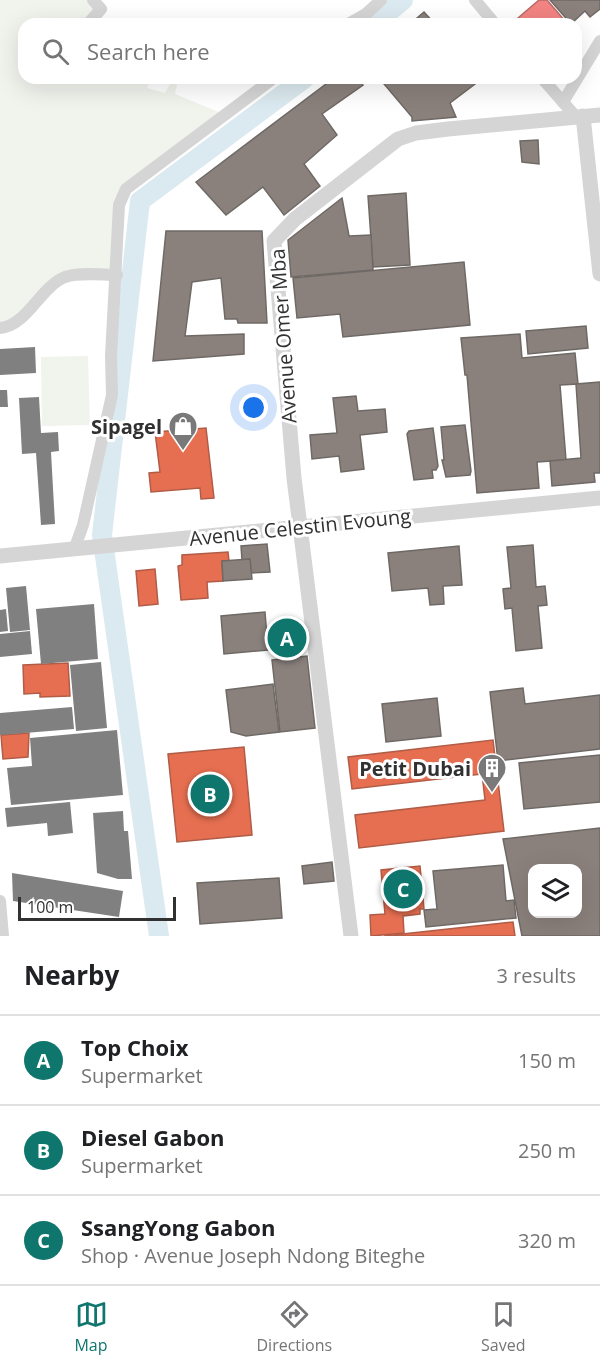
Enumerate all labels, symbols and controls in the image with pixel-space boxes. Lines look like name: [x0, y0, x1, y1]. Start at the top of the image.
search box: [18, 18, 582, 84]
icon: search: [39, 35, 72, 68]
text: Search here: [87, 36, 210, 66]
street label: Avenue Omer Mba: [263, 248, 303, 424]
your location: [239, 393, 268, 422]
shop icon: Sipagel: [167, 410, 199, 452]
place label: Sipagel: [91, 413, 162, 440]
street label: Avenue Celestin Evoung: [188, 502, 412, 552]
pin: A: [268, 616, 306, 660]
building icon: Petit Dubai: [476, 752, 508, 794]
place label: Petit Dubai: [359, 755, 471, 782]
pin: B: [190, 772, 230, 816]
map controls: [528, 864, 582, 918]
button: layers: [528, 864, 582, 918]
pin: C: [384, 866, 422, 912]
scale bar: [18, 894, 176, 922]
text: 100 m: [27, 896, 73, 918]
text: Nearby: [24, 957, 119, 993]
text: 3 results: [496, 962, 576, 989]
text: Top Choix: [81, 1032, 189, 1062]
text: A: [37, 1047, 50, 1074]
text: 150 m: [518, 1047, 576, 1074]
text: Supermarket: [81, 1062, 203, 1089]
text: Diesel Gabon: [81, 1122, 225, 1152]
text: B: [37, 1137, 50, 1164]
text: 250 m: [518, 1137, 576, 1164]
text: Supermarket: [81, 1152, 203, 1179]
text: SsangYong Gabon: [81, 1212, 275, 1242]
text: C: [37, 1227, 50, 1254]
text: 320 m: [518, 1227, 576, 1254]
text: Shop · Avenue Joseph Ndong Biteghe: [81, 1242, 425, 1269]
tab: Map: [74, 1298, 108, 1356]
tab: Directions: [256, 1298, 332, 1356]
tab: Saved: [481, 1298, 526, 1356]

